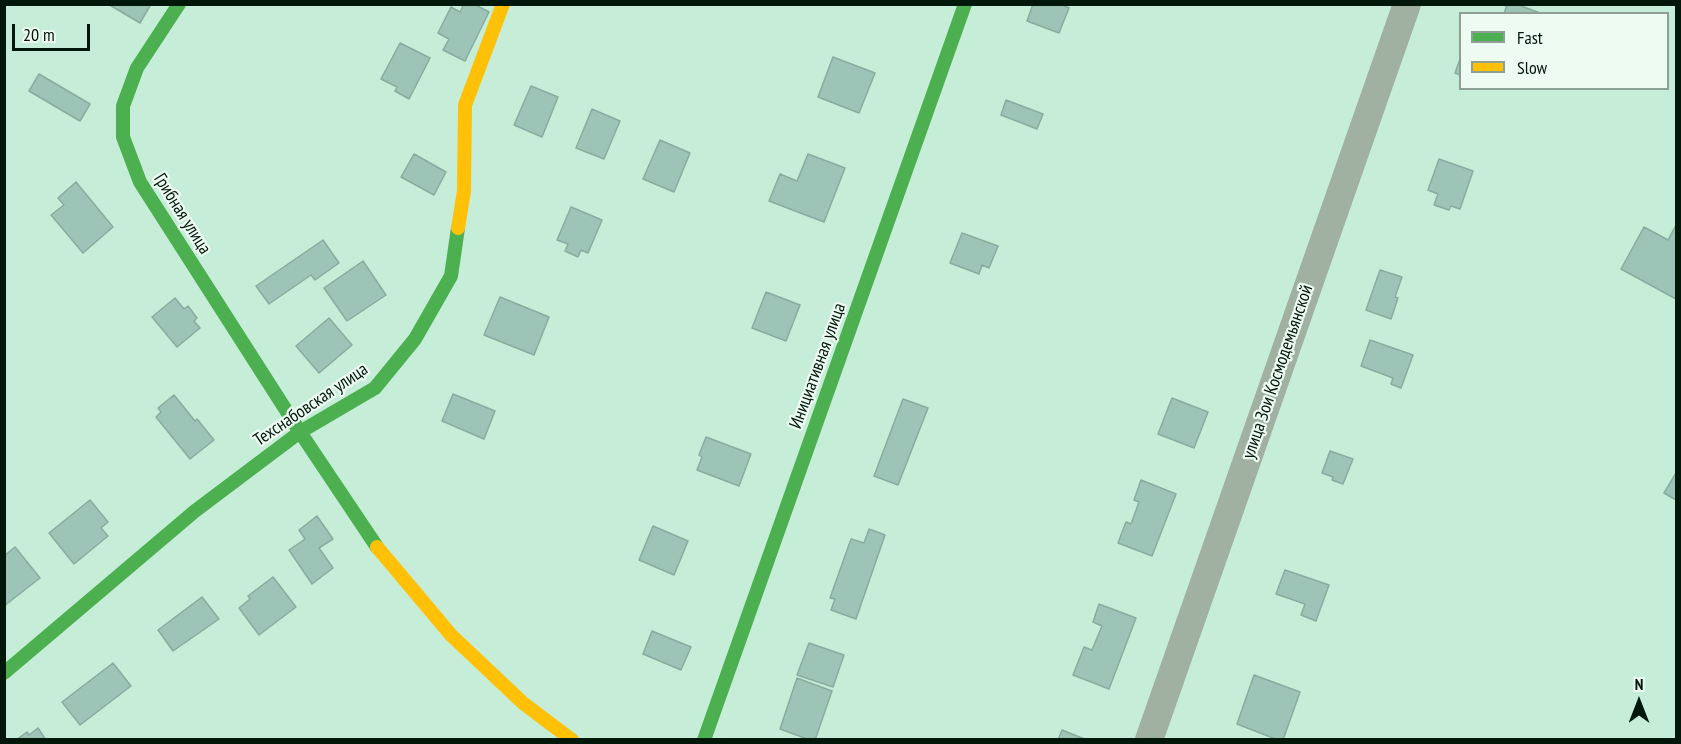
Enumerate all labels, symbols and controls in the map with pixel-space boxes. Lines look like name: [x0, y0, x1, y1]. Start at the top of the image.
scale bar: [15, 12, 93, 50]
legend: [1459, 12, 1669, 90]
text: 20 m: [23, 23, 55, 46]
text: Fast: [1517, 26, 1543, 49]
text: Slow: [1517, 56, 1547, 79]
street label: Грибная улица: [149, 170, 215, 258]
street label: улица Зои Космодемьянской: [1238, 282, 1318, 462]
street label: Инициативная улица: [785, 300, 851, 432]
street label: Техснабовская улица: [250, 359, 372, 451]
north arrow: [1609, 672, 1669, 732]
text: N: [1635, 674, 1643, 694]

